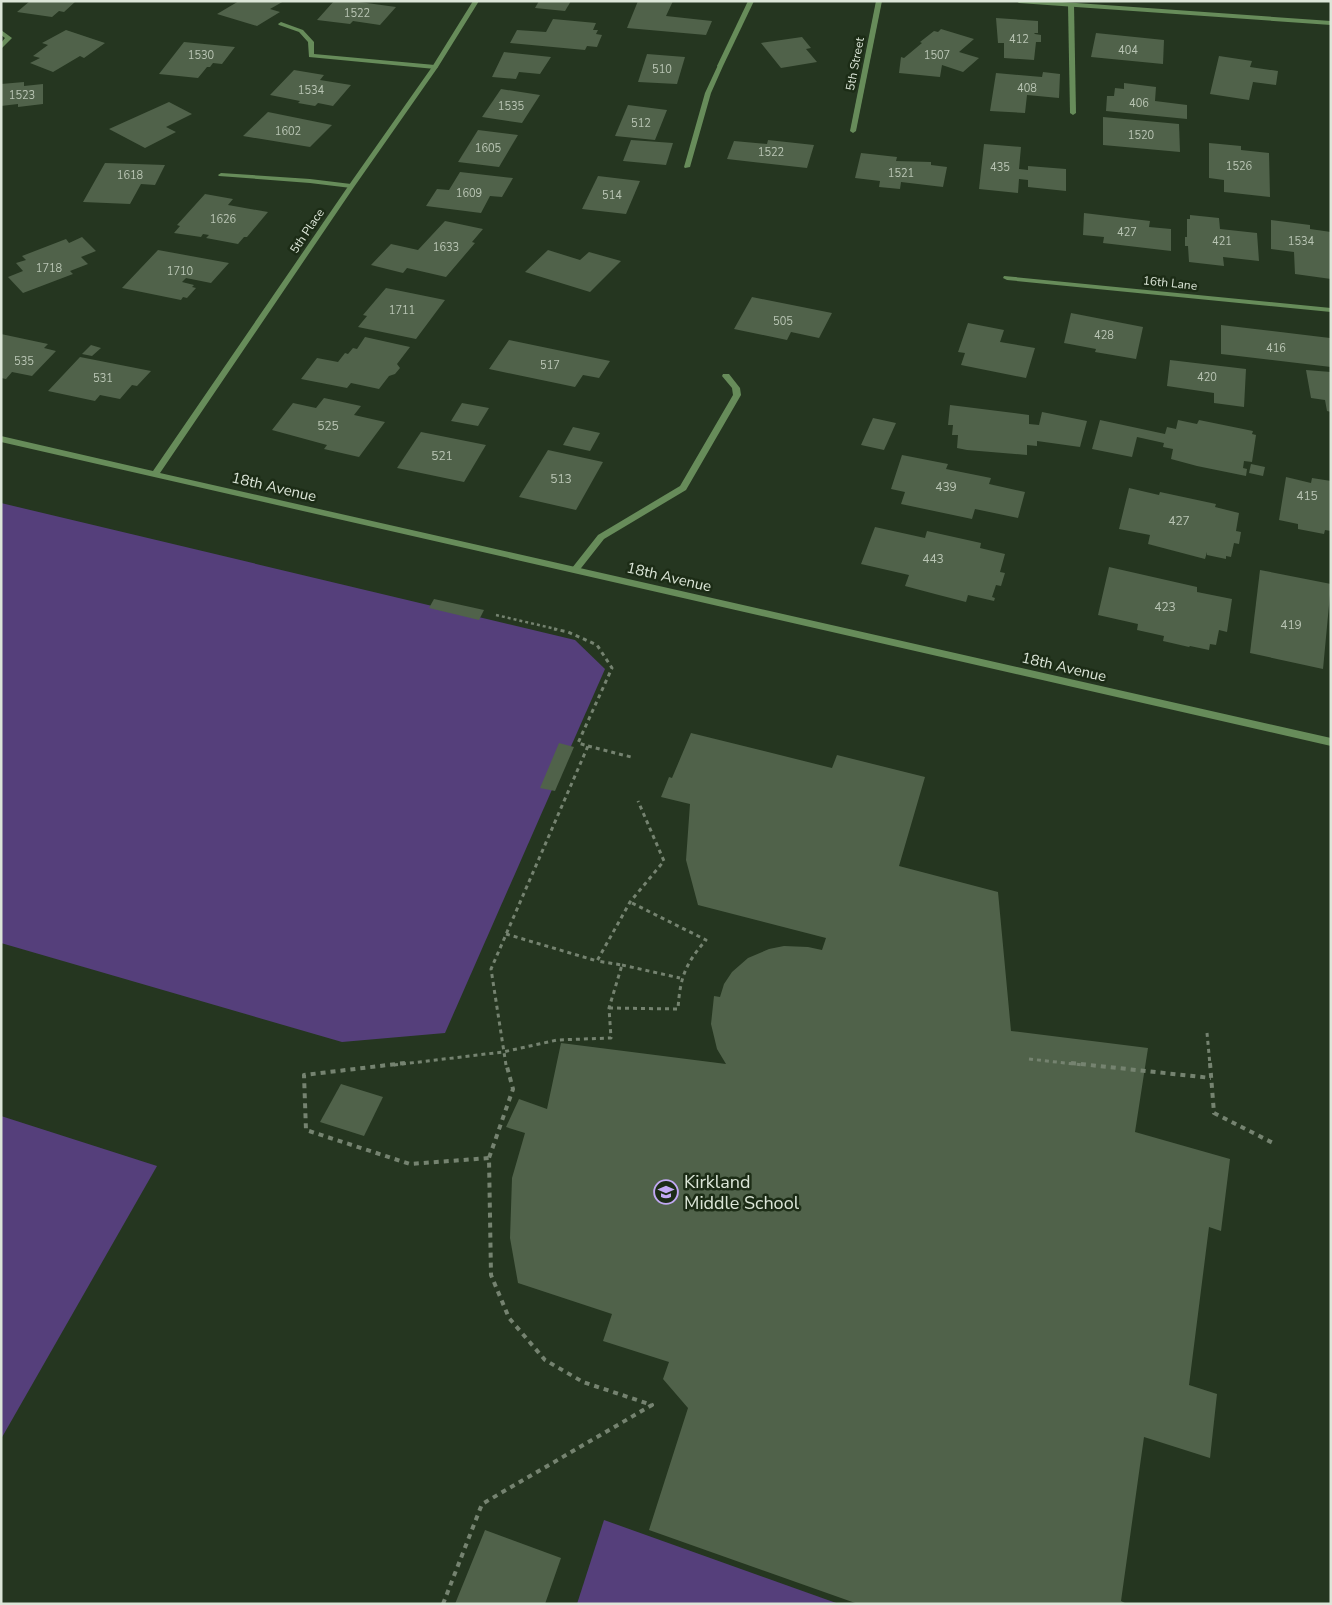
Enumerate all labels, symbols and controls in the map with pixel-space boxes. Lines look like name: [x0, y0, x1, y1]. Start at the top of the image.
house number: 1522: [344, 6, 370, 21]
house number: 412: [1009, 32, 1029, 47]
street label: 5th Street: [842, 35, 868, 92]
house number: 404: [1118, 43, 1138, 58]
house number: 1530: [188, 48, 215, 63]
house number: 1507: [924, 48, 950, 63]
house number: 510: [652, 62, 672, 77]
house number: 408: [1017, 81, 1037, 96]
house number: 1534: [298, 83, 325, 98]
house number: 1523: [9, 88, 35, 103]
house number: 406: [1129, 96, 1149, 111]
house number: 1535: [498, 99, 525, 114]
house number: 512: [631, 116, 651, 131]
house number: 1602: [275, 124, 301, 139]
house number: 1520: [1128, 128, 1155, 143]
house number: 1605: [475, 141, 502, 156]
house number: 1522: [758, 145, 784, 160]
house number: 1526: [1226, 159, 1253, 174]
house number: 435: [990, 160, 1010, 175]
house number: 1521: [888, 166, 914, 181]
house number: 1618: [117, 168, 144, 183]
house number: 1609: [456, 186, 482, 201]
house number: 514: [602, 188, 622, 203]
street label: 5th Place: [286, 206, 328, 256]
house number: 1626: [210, 212, 237, 227]
house number: 427: [1117, 225, 1137, 240]
house number: 421: [1212, 234, 1232, 249]
house number: 1534: [1288, 234, 1315, 249]
house number: 1633: [433, 240, 459, 255]
house number: 1718: [36, 261, 63, 276]
house number: 1710: [167, 264, 194, 279]
street label: 16th Lane: [1142, 272, 1198, 294]
house number: 1711: [389, 303, 415, 318]
house number: 505: [773, 314, 793, 329]
house number: 428: [1094, 328, 1114, 343]
house number: 416: [1266, 341, 1286, 356]
house number: 535: [14, 354, 34, 369]
house number: 517: [540, 358, 560, 373]
house number: 420: [1197, 370, 1217, 385]
house number: 531: [93, 371, 113, 386]
house number: 525: [317, 418, 339, 434]
house number: 521: [431, 448, 453, 464]
street label: 18th Avenue: [230, 468, 318, 506]
house number: 513: [550, 471, 572, 487]
house number: 439: [935, 479, 957, 495]
house number: 415: [1296, 488, 1318, 504]
house number: 427: [1168, 513, 1190, 529]
house number: 443: [922, 551, 944, 567]
street label: 18th Avenue: [625, 558, 713, 596]
house number: 423: [1154, 599, 1176, 615]
house number: 419: [1280, 617, 1302, 633]
street label: 18th Avenue: [1020, 648, 1108, 686]
place label: Kirkland Middle School: [684, 1170, 800, 1215]
school or university icon: Kirkland Middle School: [653, 1179, 679, 1205]

